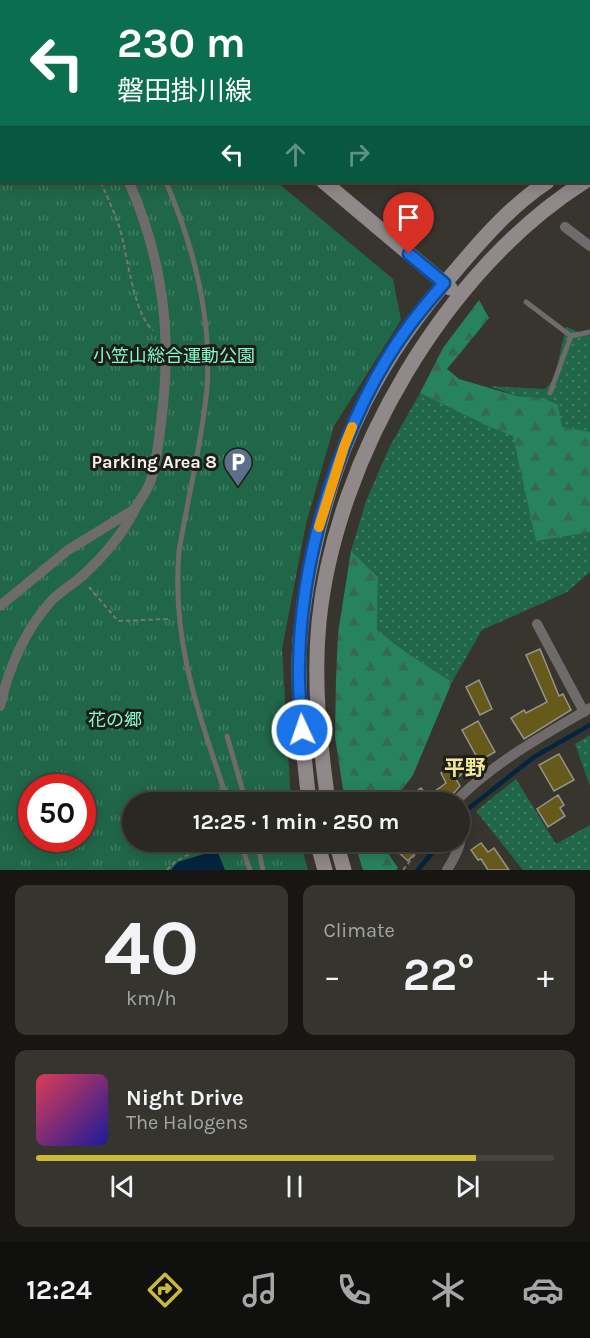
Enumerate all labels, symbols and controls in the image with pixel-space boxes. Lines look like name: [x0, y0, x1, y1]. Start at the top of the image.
text: 230 m: [117, 18, 246, 68]
icon: left: [18, 24, 96, 102]
text: 磐田掛川線: [117, 75, 252, 107]
icon: left: [216, 138, 249, 171]
icon: ahead: [279, 138, 312, 171]
icon: right: [342, 138, 375, 171]
pin: [383, 192, 434, 254]
icon: arrive: [392, 201, 425, 234]
park label: 小笠山総合運動公園: [93, 345, 255, 367]
parking icon: Parking Area 8: [222, 446, 254, 488]
place label: Parking Area 8: [92, 451, 217, 473]
position arrow: [270, 698, 334, 762]
park label: 花の郷: [88, 709, 142, 731]
district label: 平野: [444, 756, 486, 780]
speed limit sign: 50: [18, 774, 96, 852]
text: 12:25 · 1 min · 250 m: [193, 809, 399, 835]
text: 40: [103, 902, 199, 994]
text: Climate: [324, 919, 395, 942]
text: 22°: [403, 949, 475, 1001]
text: −: [324, 957, 341, 995]
text: +: [537, 957, 554, 995]
text: km/h: [126, 987, 177, 1010]
text: Night Drive: [126, 1085, 244, 1111]
text: The Halogens: [126, 1111, 248, 1134]
icon: previous: [106, 1170, 139, 1203]
icon: pause: [278, 1170, 311, 1203]
icon: next: [451, 1170, 484, 1203]
icon: directions: [144, 1269, 186, 1311]
icon: music: [239, 1269, 281, 1311]
icon: phone: [333, 1269, 375, 1311]
icon: climate: [427, 1269, 469, 1311]
icon: car: [522, 1269, 564, 1311]
text: 12:24: [26, 1274, 92, 1306]

